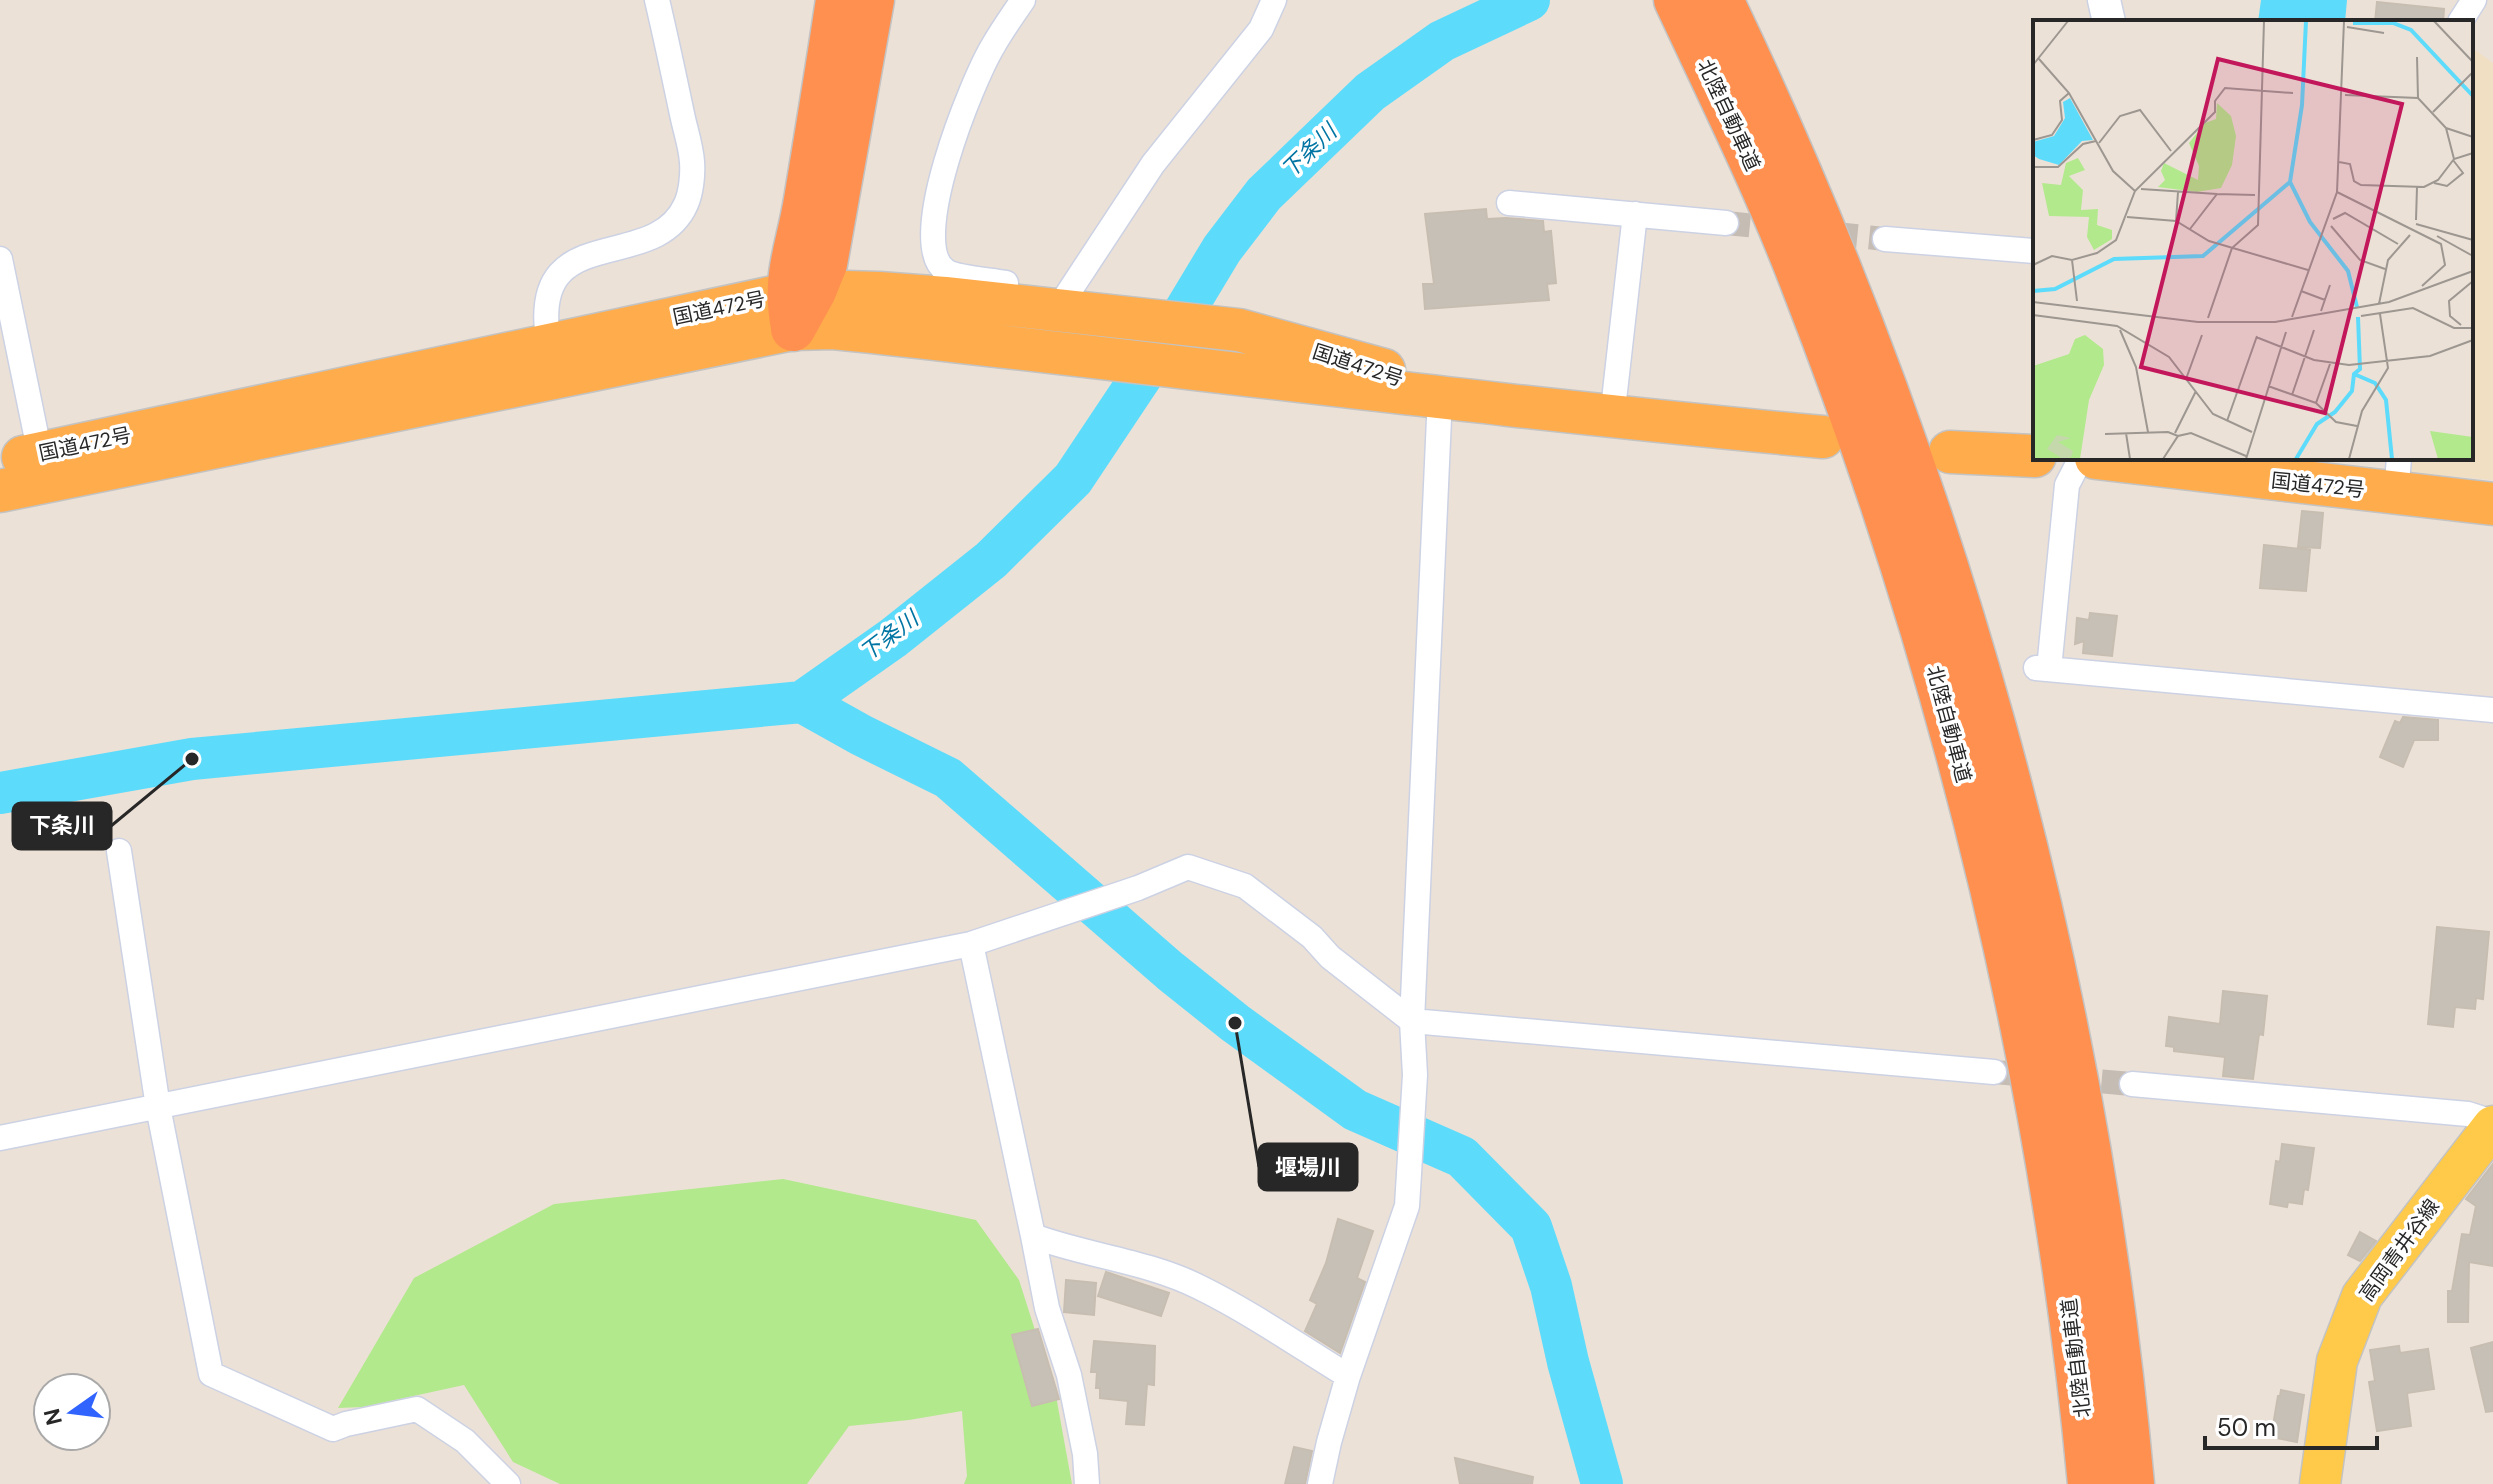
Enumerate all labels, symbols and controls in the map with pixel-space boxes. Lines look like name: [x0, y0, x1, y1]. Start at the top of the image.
inset map: [2033, 20, 2473, 460]
street label: 北陸自動車道: [1692, 55, 1766, 175]
water label: 下条川: [1275, 116, 1344, 184]
street label: 国道472号: [670, 286, 768, 330]
street label: 国道472号: [1309, 338, 1407, 392]
street label: 国道472号: [36, 422, 134, 466]
street label: 国道472号: [2270, 467, 2366, 503]
water label: 下条川: [854, 603, 926, 667]
street label: 北陸自動車道: [1921, 663, 1977, 785]
callout: 下条川: [13, 803, 111, 849]
text: 下条川: [29, 811, 95, 840]
callout: 堰場川: [1259, 1144, 1357, 1190]
text: 堰場川: [1275, 1153, 1341, 1182]
street label: 高岡青井谷線: [2353, 1194, 2445, 1306]
street label: 北陸自動車道: [2056, 1297, 2096, 1419]
north arrow: [32, 1372, 112, 1452]
scale bar: [2205, 1400, 2377, 1450]
text: N: [37, 1405, 69, 1428]
text: 50 m: [2217, 1412, 2276, 1443]

